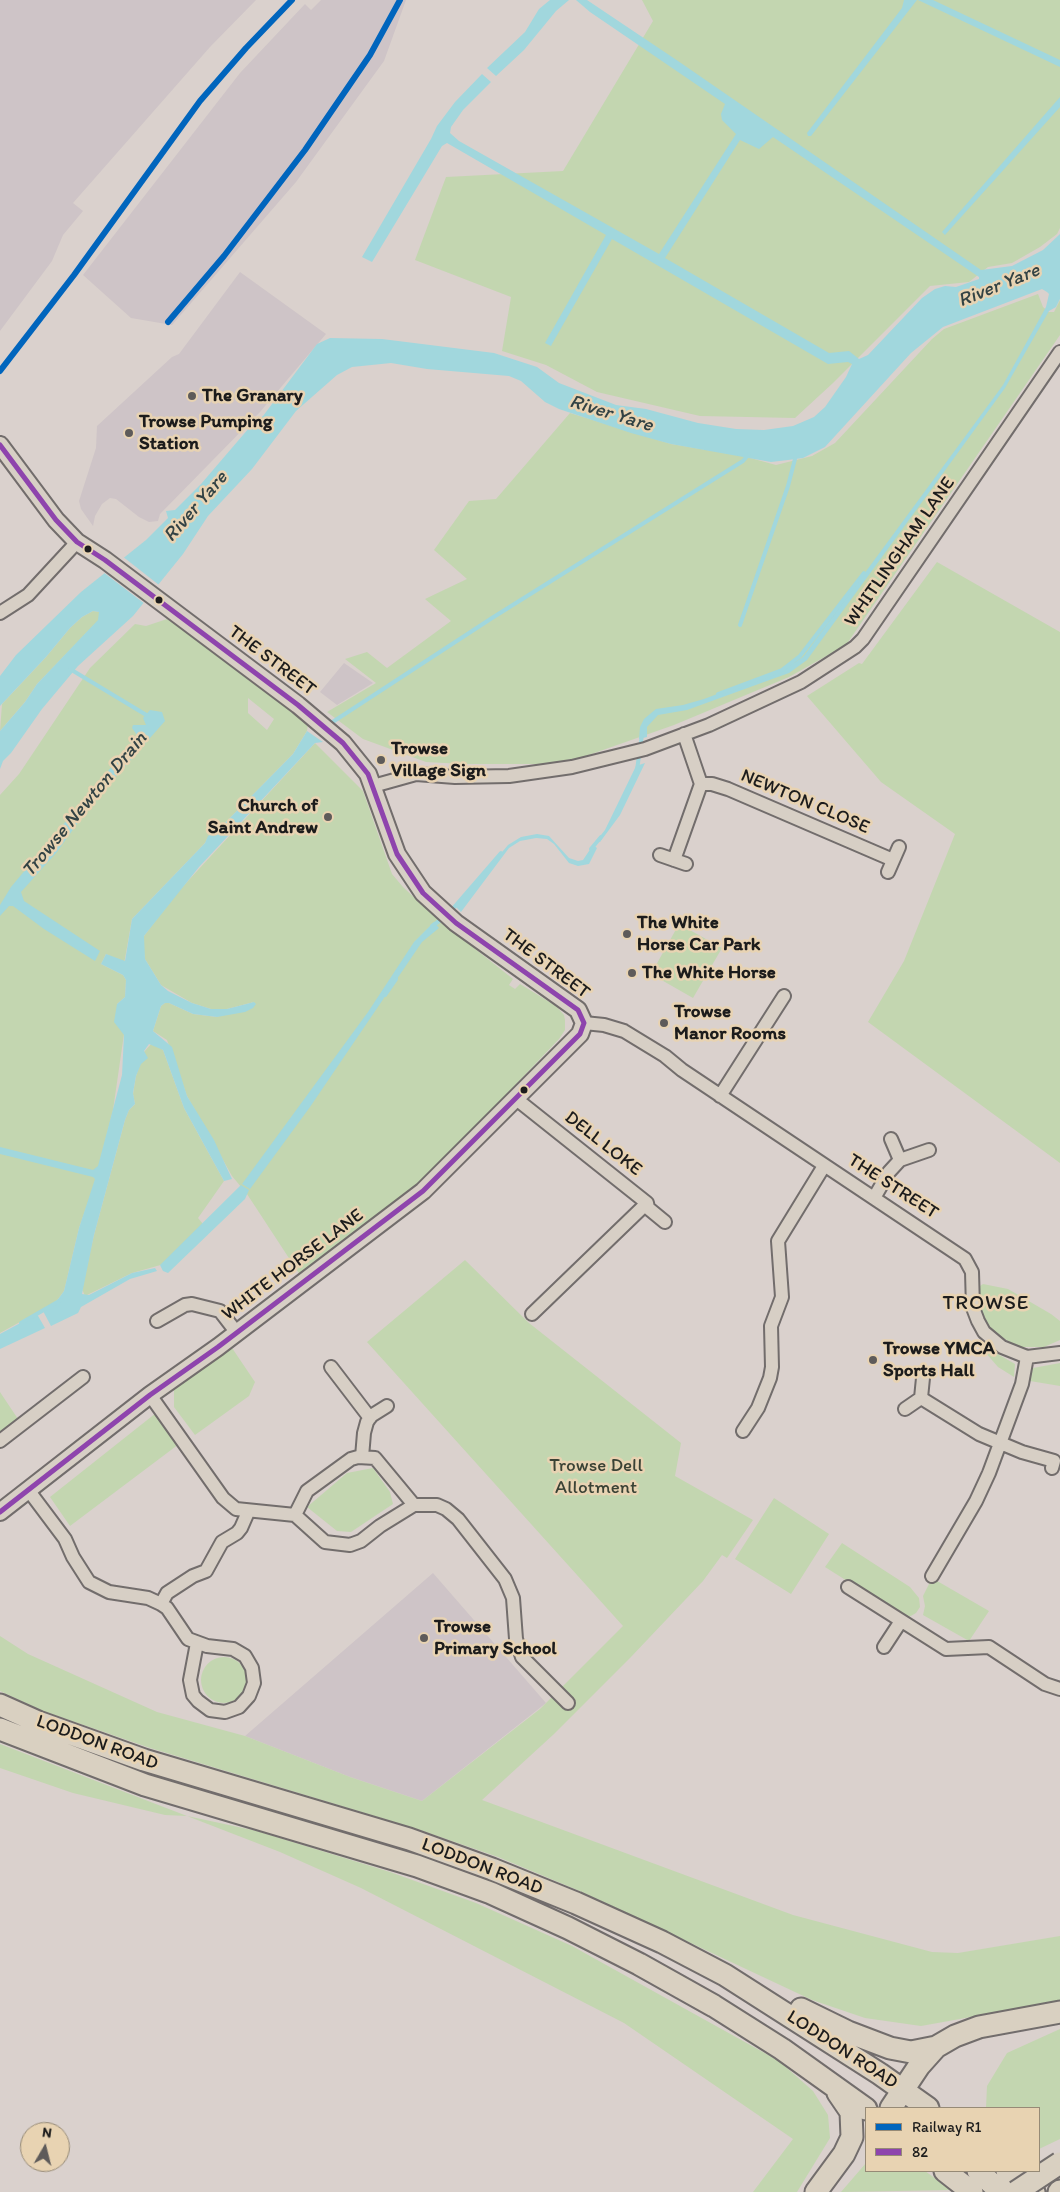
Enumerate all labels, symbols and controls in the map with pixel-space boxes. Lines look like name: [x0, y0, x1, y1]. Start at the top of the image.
water label: River Yare: [955, 259, 1043, 313]
place label: The Granary: [202, 385, 303, 407]
marker: The Granary: [186, 390, 198, 402]
water label: River Yare: [566, 390, 656, 438]
place label: Trowse Pumping Station: [139, 411, 272, 455]
marker: Trowse Pumping Station: [123, 427, 135, 439]
water label: River Yare: [159, 467, 233, 547]
street label: WHITLINGHAM LANE: [840, 473, 960, 631]
unlabelled marker: [83, 544, 93, 554]
unlabelled marker: [154, 595, 164, 605]
street label: THE STREET: [224, 621, 320, 701]
water label: Trowse Newton Drain: [17, 728, 153, 882]
place label: Trowse Village Sign: [391, 738, 486, 782]
marker: Trowse Village Sign: [375, 754, 387, 766]
street label: NEWTON CLOSE: [737, 765, 873, 839]
place label: Church of Saint Andrew: [208, 795, 318, 839]
marker: Church of Saint Andrew: [322, 811, 334, 823]
place label: The White Horse Car Park: [637, 912, 760, 956]
street label: THE STREET: [498, 924, 594, 1004]
marker: The White Horse Car Park: [621, 928, 633, 940]
place label: The White Horse: [642, 962, 776, 984]
marker: The White Horse: [626, 967, 638, 979]
place label: Trowse Manor Rooms: [674, 1001, 786, 1045]
marker: Trowse Manor Rooms: [658, 1017, 670, 1029]
unlabelled marker: [519, 1085, 529, 1095]
street label: DELL LOKE: [560, 1107, 646, 1181]
street label: THE STREET: [843, 1149, 943, 1225]
street label: WHITE HORSE LANE: [218, 1204, 368, 1326]
district label: TROWSE: [941, 1291, 1031, 1317]
place label: Trowse YMCA Sports Hall: [883, 1338, 995, 1382]
marker: Trowse YMCA Sports Hall: [867, 1354, 879, 1366]
park label: Trowse Dell Allotment: [549, 1455, 643, 1499]
place label: Trowse Primary School: [434, 1616, 557, 1660]
marker: Trowse Primary School: [418, 1632, 430, 1644]
street label: LODDON ROAD: [33, 1710, 161, 1776]
street label: LODDON ROAD: [418, 1833, 546, 1901]
street label: LODDON ROAD: [782, 2006, 902, 2094]
legend: [865, 2107, 1040, 2172]
text: Railway R1: [912, 2118, 981, 2136]
north arrow: [20, 2122, 70, 2172]
text: N: [41, 2124, 53, 2142]
text: 82: [912, 2143, 928, 2161]

